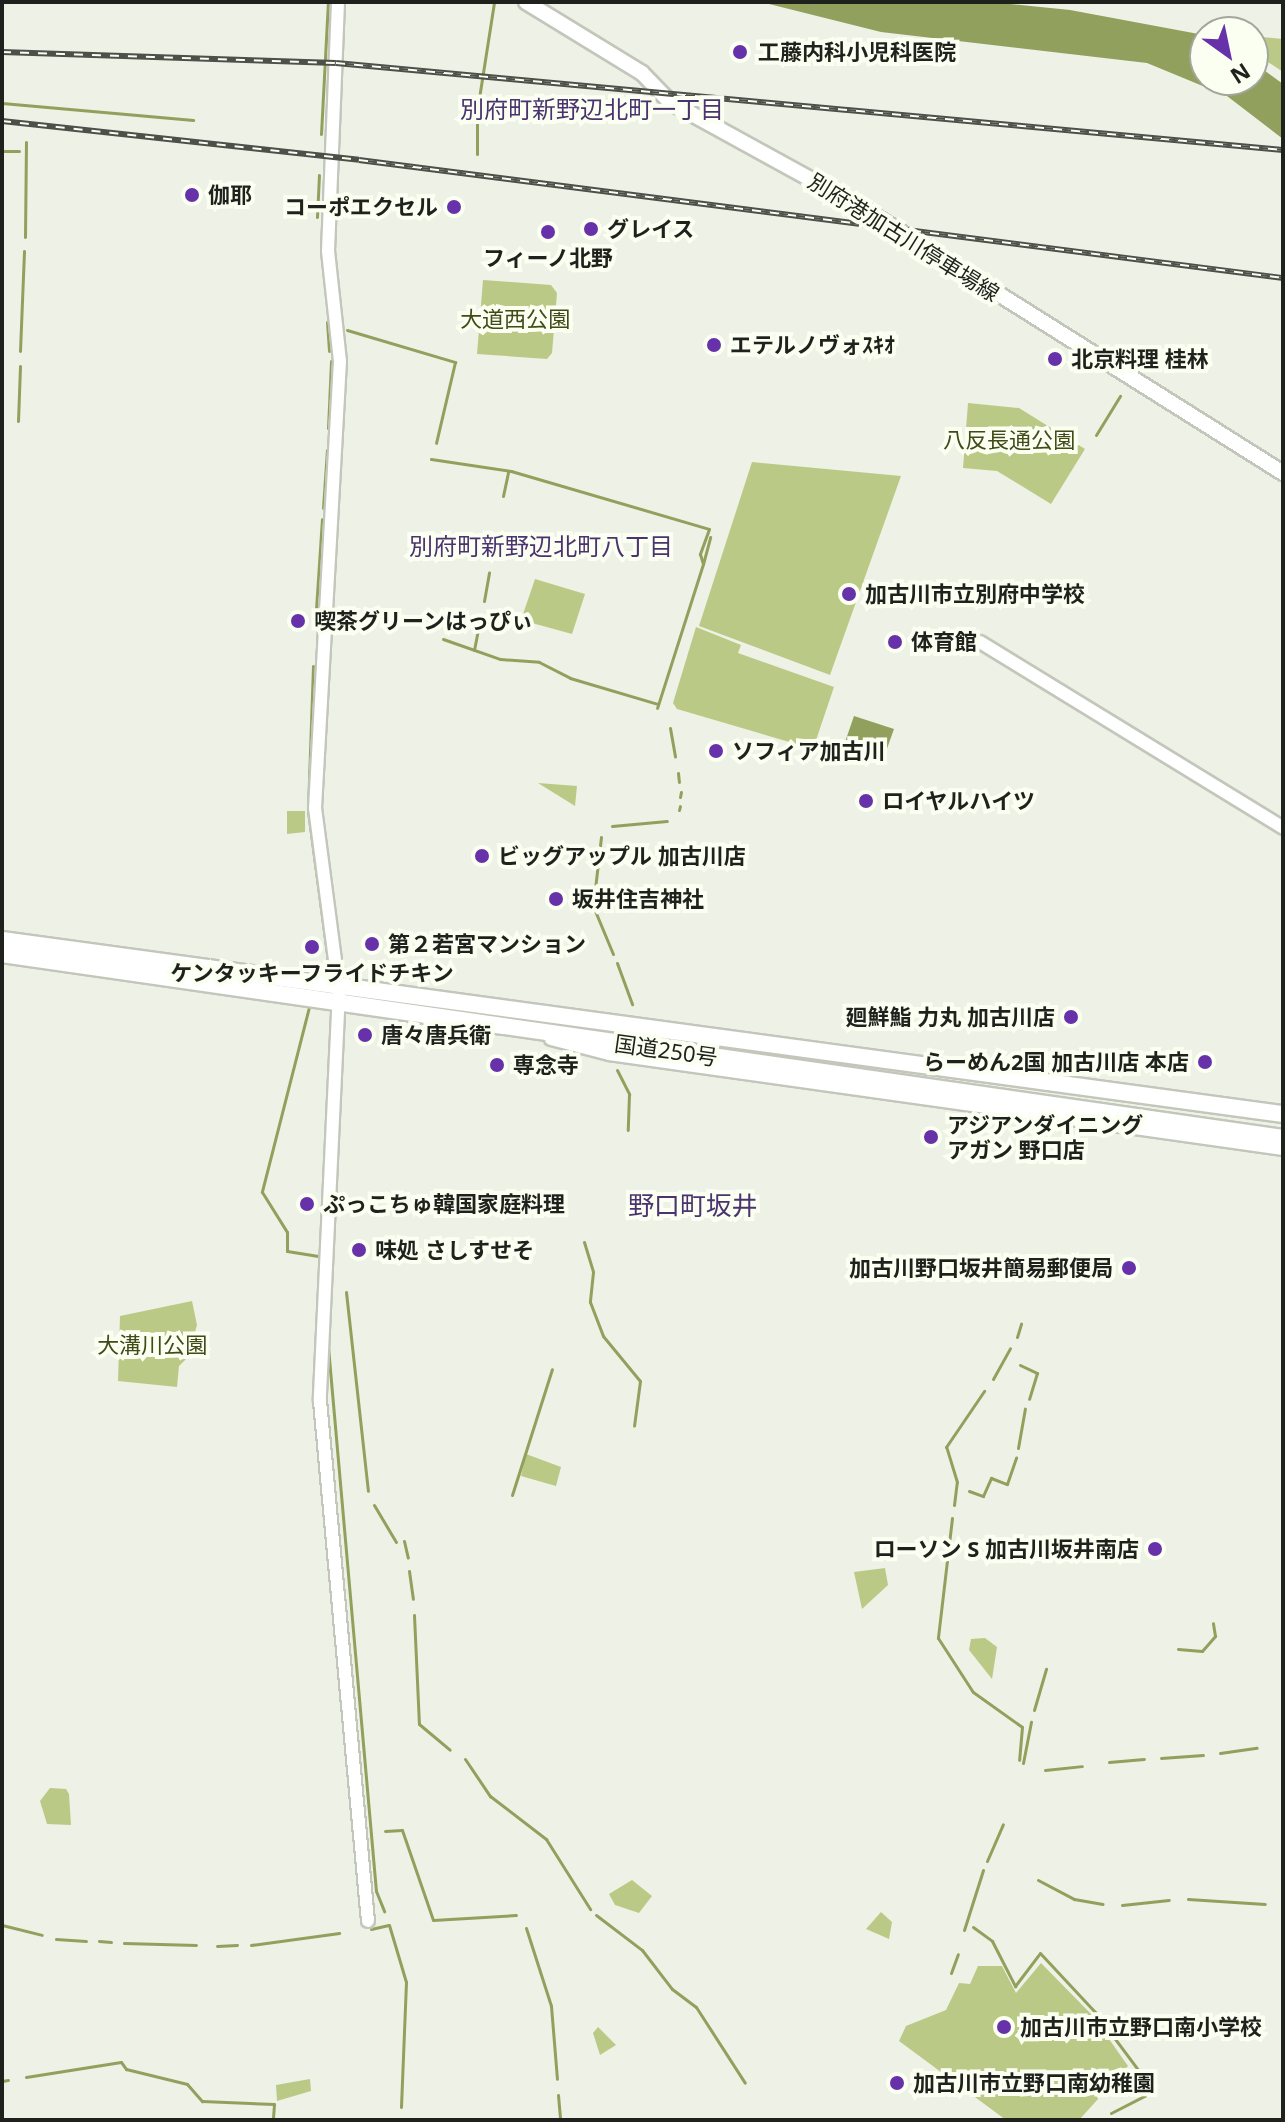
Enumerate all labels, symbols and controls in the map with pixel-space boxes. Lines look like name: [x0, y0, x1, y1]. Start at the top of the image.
north arrow: [1189, 16, 1269, 96]
place label: 工藤内科小児科医院: [758, 39, 956, 65]
marker: 工藤内科小児科医院: [729, 41, 751, 63]
text: N: [1225, 57, 1257, 92]
district label: 別府町新野辺北町一丁目: [460, 95, 724, 123]
street label: 別府港加古川停車場線: [804, 168, 1004, 306]
place label: 伽耶: [208, 182, 252, 208]
marker: 伽耶: [183, 186, 201, 204]
place label: コーポエクセル: [284, 194, 438, 220]
marker: コーポエクセル: [445, 198, 463, 216]
place label: グレイス: [607, 216, 695, 242]
marker: グレイス: [582, 220, 600, 238]
marker: フィーノ北野: [539, 223, 557, 241]
place label: フィーノ北野: [482, 245, 614, 271]
park label: 大道西公園: [460, 306, 570, 332]
place label: エテルノヴォｽｷｵ: [730, 332, 895, 358]
marker: エテルノヴォｽｷｵ: [705, 336, 723, 354]
place label: 北京料理 桂林: [1071, 346, 1209, 372]
marker: 北京料理 桂林: [1046, 350, 1064, 368]
park label: 八反長通公園: [943, 427, 1075, 453]
district label: 別府町新野辺北町八丁目: [409, 532, 673, 560]
place label: 加古川市立別府中学校: [865, 581, 1085, 607]
marker: 加古川市立別府中学校: [840, 585, 858, 603]
place label: 喫茶グリーンはっぴぃ: [314, 608, 534, 634]
marker: 喫茶グリーンはっぴぃ: [289, 612, 307, 630]
place label: 体育館: [911, 629, 977, 655]
marker: 体育館: [886, 633, 904, 651]
place label: ソフィア加古川: [732, 738, 886, 764]
marker: ソフィア加古川: [707, 742, 725, 760]
place label: ロイヤルハイツ: [882, 788, 1036, 814]
marker: ロイヤルハイツ: [857, 792, 875, 810]
place label: ビッグアップル 加古川店: [498, 843, 746, 869]
marker: ビッグアップル 加古川店: [473, 847, 491, 865]
place label: 坂井住吉神社: [572, 886, 704, 912]
marker: 坂井住吉神社: [547, 890, 565, 908]
place label: 第２若宮マンション: [388, 931, 586, 957]
marker: 第２若宮マンション: [363, 935, 381, 953]
marker: ケンタッキーフライドチキン: [303, 938, 321, 956]
place label: ケンタッキーフライドチキン: [169, 960, 455, 986]
place label: 廻鮮鮨 力丸 加古川店: [846, 1004, 1055, 1030]
marker: 廻鮮鮨 力丸 加古川店: [1062, 1008, 1080, 1026]
place label: 唐々唐兵衛: [381, 1022, 491, 1048]
marker: 唐々唐兵衛: [356, 1026, 374, 1044]
street label: 国道250号: [613, 1030, 719, 1070]
place label: らーめん2国 加古川店 本店: [923, 1049, 1189, 1075]
place label: 専念寺: [513, 1052, 579, 1078]
marker: らーめん2国 加古川店 本店: [1196, 1053, 1214, 1071]
marker: 専念寺: [488, 1056, 506, 1074]
place label: アジアンダイニング アガン 野口店: [947, 1111, 1145, 1162]
marker: アジアンダイニング アガン 野口店: [922, 1128, 940, 1146]
district label: 野口町坂井: [628, 1190, 758, 1222]
place label: ぷっこちゅ韓国家庭料理: [323, 1191, 565, 1217]
marker: ぷっこちゅ韓国家庭料理: [298, 1195, 316, 1213]
place label: 味処 さしすせそ: [375, 1237, 535, 1263]
marker: 味処 さしすせそ: [350, 1241, 368, 1259]
place label: 加古川野口坂井簡易郵便局: [849, 1255, 1113, 1281]
marker: 加古川野口坂井簡易郵便局: [1120, 1259, 1138, 1277]
park label: 大溝川公園: [97, 1332, 207, 1358]
place label: ローソン S 加古川坂井南店: [873, 1536, 1139, 1562]
marker: ローソン S 加古川坂井南店: [1146, 1540, 1164, 1558]
place label: 加古川市立野口南小学校: [1020, 2014, 1262, 2040]
marker: 加古川市立野口南小学校: [995, 2018, 1013, 2036]
place label: 加古川市立野口南幼稚園: [913, 2070, 1155, 2096]
marker: 加古川市立野口南幼稚園: [888, 2074, 906, 2092]

